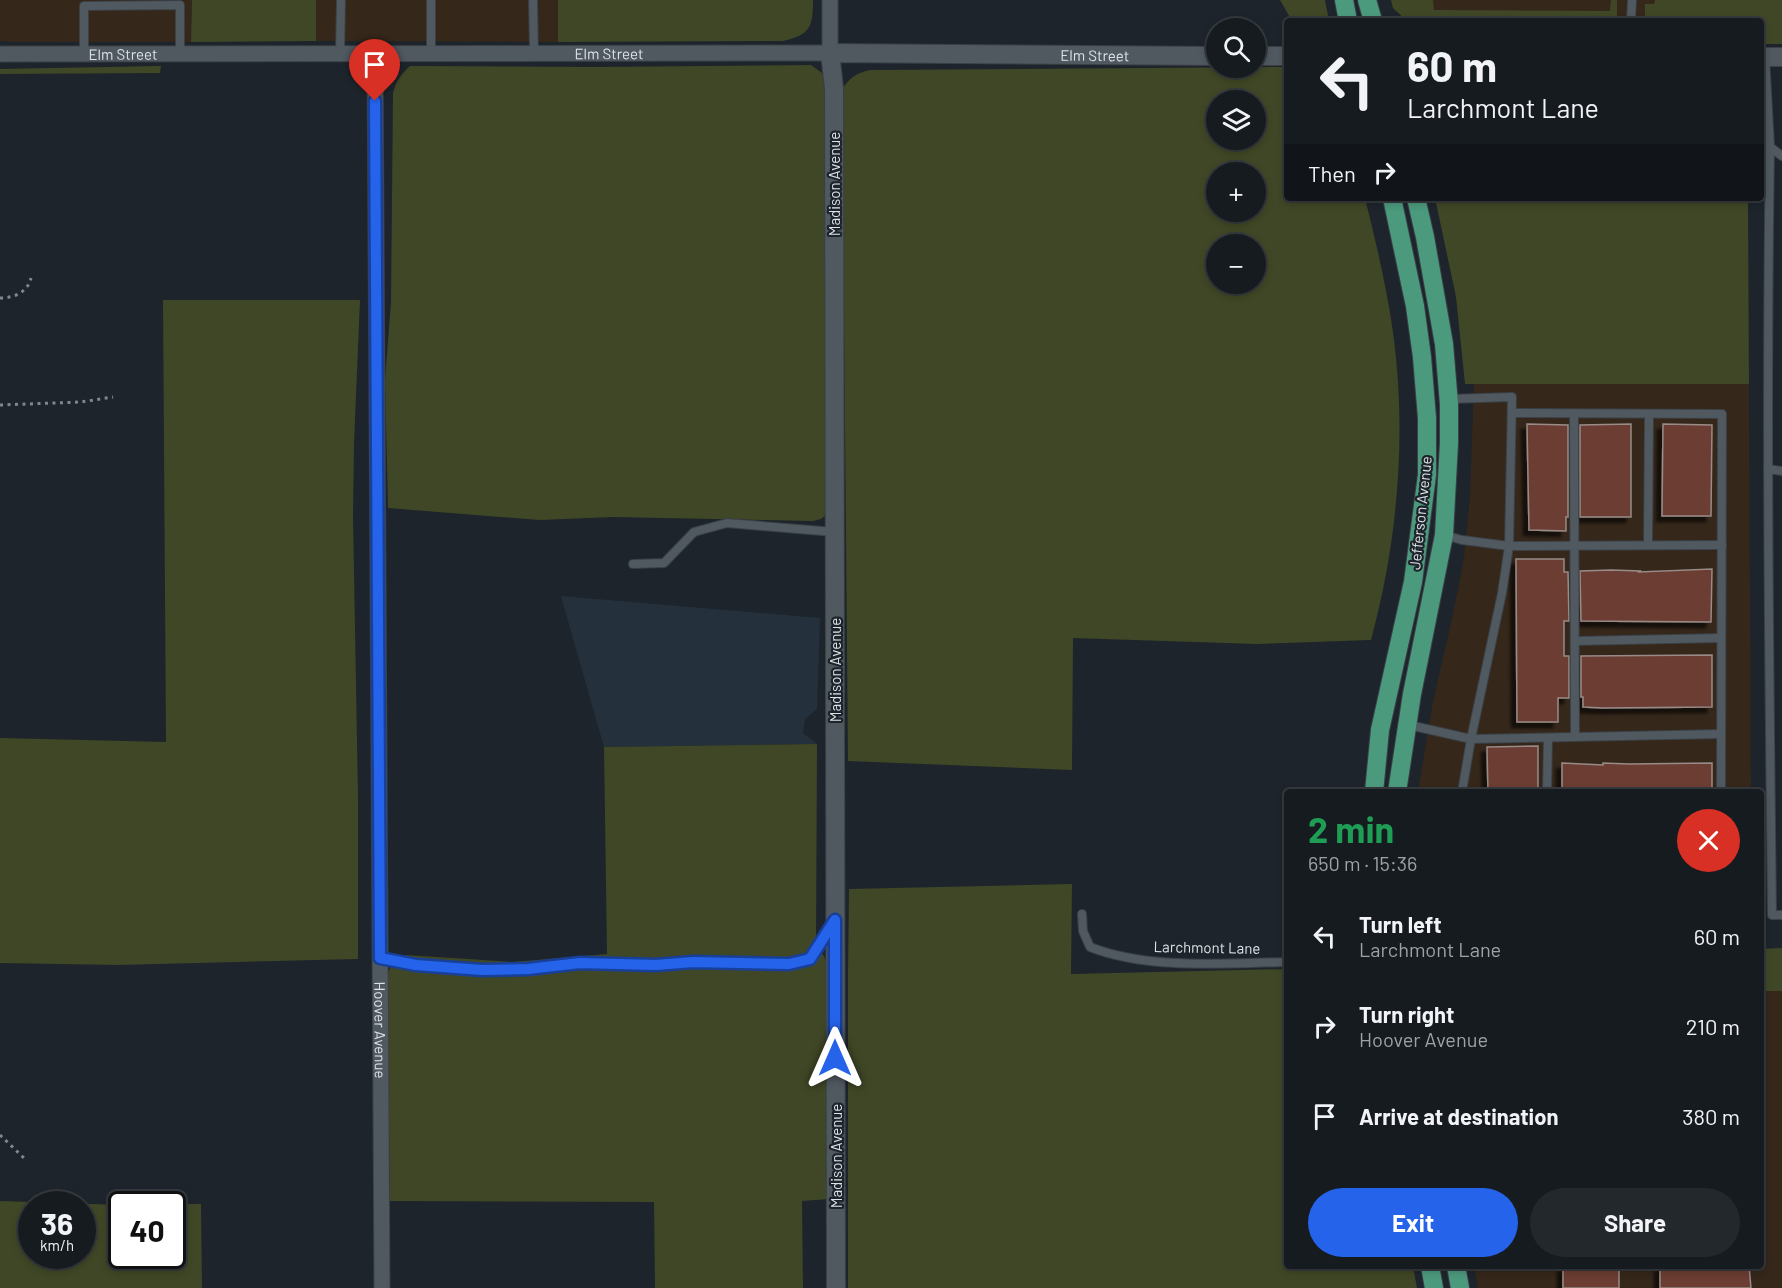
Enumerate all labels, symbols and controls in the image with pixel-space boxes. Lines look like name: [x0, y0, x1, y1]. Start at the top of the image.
map controls: [1206, 18, 1266, 294]
button: search: [1206, 18, 1266, 78]
pin: [349, 39, 400, 101]
text: 60 m: [1407, 40, 1497, 90]
icon: left: [1308, 42, 1386, 120]
street label: Elm Street: [575, 44, 643, 62]
street label: Elm Street: [89, 45, 157, 63]
street label: Elm Street: [1060, 46, 1129, 64]
icon: arrive: [358, 48, 391, 81]
button: layers: [1206, 90, 1266, 150]
text: Larchmont Lane: [1407, 91, 1599, 123]
street label: Madison Avenue: [825, 132, 843, 236]
icon: right: [1368, 156, 1401, 189]
text: Then: [1308, 160, 1356, 186]
button: +: [1206, 162, 1266, 222]
button: −: [1206, 234, 1266, 294]
street label: Jefferson Avenue: [1405, 455, 1435, 571]
street label: Madison Avenue: [826, 618, 844, 722]
text: 2 min: [1308, 807, 1394, 850]
button: close: [1677, 809, 1740, 872]
text: 650 m · 15:36: [1308, 851, 1417, 875]
text: Turn left: [1359, 911, 1442, 937]
icon: left: [1308, 920, 1341, 953]
text: 60 m: [1694, 923, 1740, 949]
street label: Larchmont Lane: [1154, 937, 1260, 957]
text: Larchmont Lane: [1359, 937, 1501, 961]
street label: Hoover Avenue: [371, 981, 390, 1079]
text: Turn right: [1359, 1001, 1454, 1027]
icon: right: [1308, 1010, 1341, 1043]
text: 210 m: [1686, 1013, 1740, 1039]
position arrow: [803, 1026, 867, 1090]
text: Hoover Avenue: [1359, 1027, 1488, 1051]
icon: arrive: [1308, 1100, 1341, 1133]
text: Arrive at destination: [1359, 1103, 1558, 1129]
text: 380 m: [1682, 1103, 1740, 1129]
street label: Madison Avenue: [827, 1104, 845, 1208]
button: Exit: [1308, 1188, 1518, 1257]
button: Share: [1530, 1188, 1740, 1257]
speed limit sign: 40: [108, 1191, 186, 1269]
text: 36: [41, 1205, 73, 1241]
text: km/h: [40, 1236, 74, 1254]

